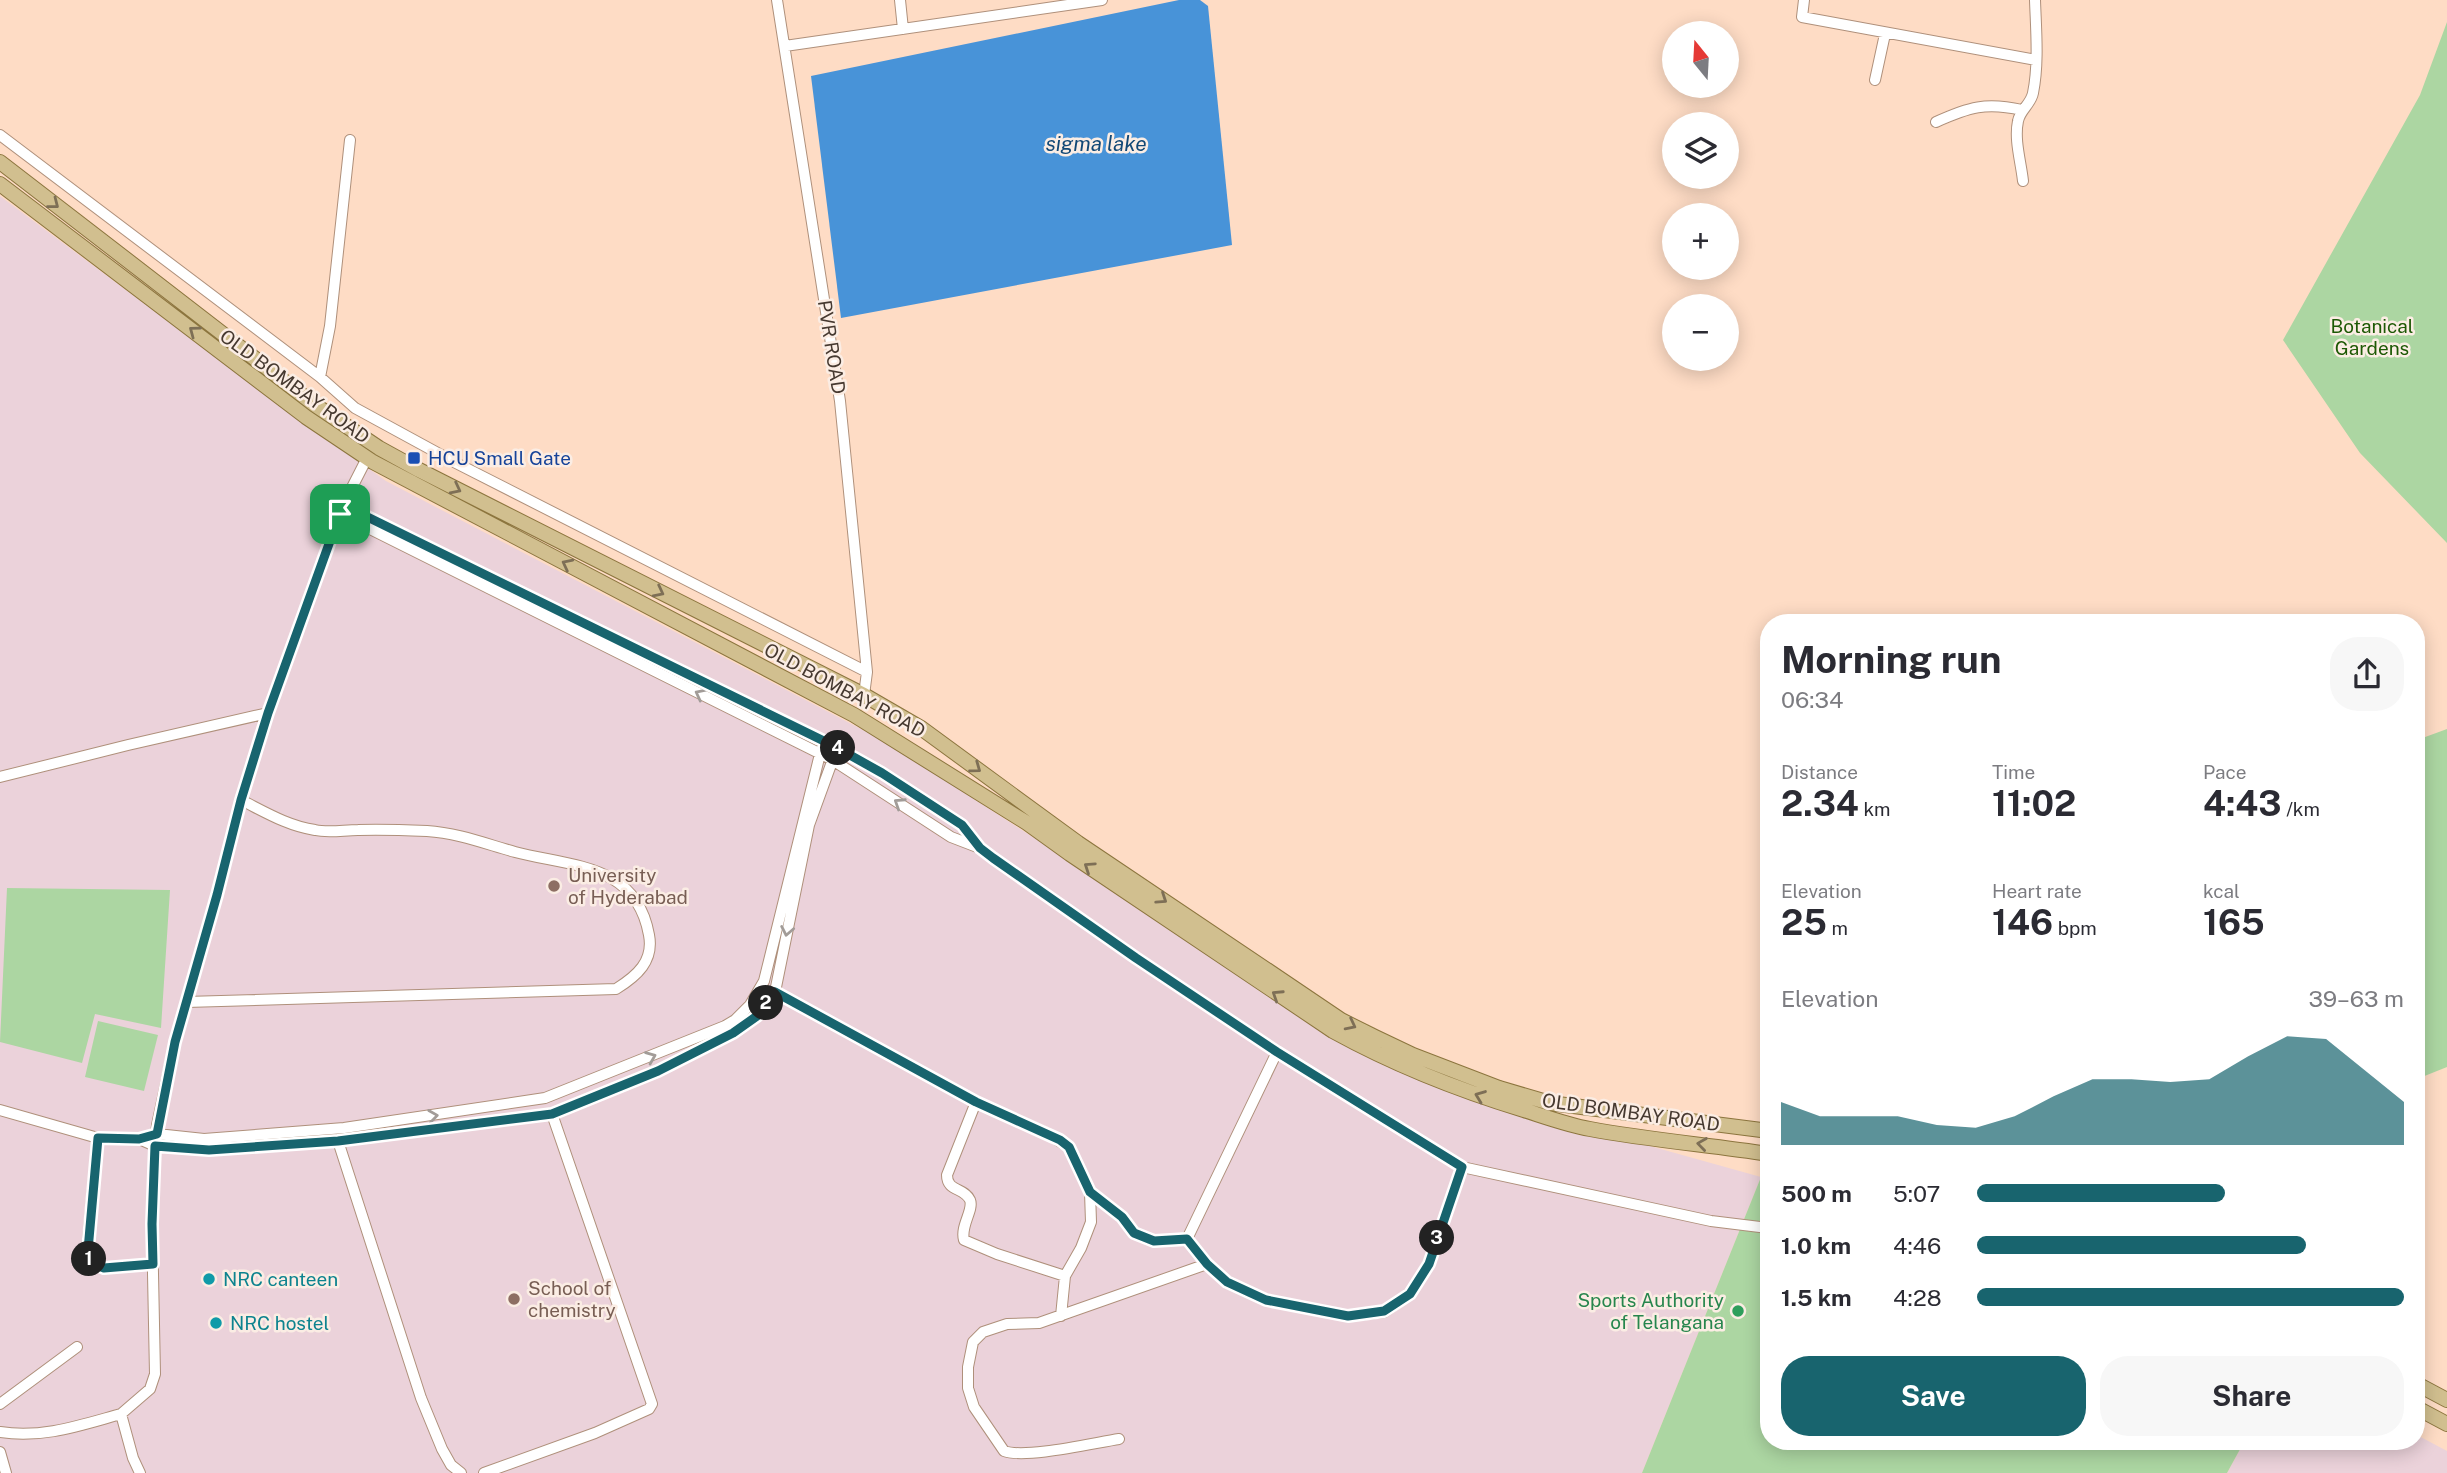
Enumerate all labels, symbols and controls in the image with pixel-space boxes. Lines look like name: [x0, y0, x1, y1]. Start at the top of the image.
north arrow: [1662, 21, 1740, 98]
map controls: [1662, 21, 1739, 371]
button: layers: [1662, 112, 1739, 189]
water label: sigma lake: [1045, 131, 1147, 156]
one-way arrow: [46, 195, 59, 208]
button: +: [1662, 203, 1739, 280]
button: −: [1662, 294, 1739, 371]
street label: PVR ROAD: [814, 298, 850, 396]
park label: Botanical Gardens: [2330, 315, 2414, 359]
street label: OLD BOMBAY ROAD: [216, 324, 374, 448]
one-way arrow: [189, 327, 201, 340]
place label: HCU Small Gate: [428, 447, 571, 469]
marker: HCU Small Gate: [406, 450, 422, 466]
one-way arrow: [449, 481, 461, 495]
pin: [310, 484, 370, 544]
icon: arrive: [321, 495, 359, 533]
one-way arrow: [562, 559, 575, 573]
one-way arrow: [652, 584, 664, 598]
text: Morning run: [1781, 637, 2002, 682]
button: share: [2330, 637, 2404, 711]
street label: OLD BOMBAY ROAD: [761, 638, 929, 742]
text: 06:34: [1781, 686, 1843, 713]
one-way arrow: [695, 689, 707, 703]
pin: 4: [820, 730, 856, 766]
text: 4: [831, 736, 844, 758]
one-way arrow: [968, 760, 981, 772]
text: Distance: [1781, 761, 1858, 783]
text: Time: [1992, 761, 2035, 783]
text: Pace: [2203, 761, 2246, 783]
text: 2.34: [1781, 783, 1859, 824]
text: 11:02: [1992, 783, 2076, 824]
text: 4:43: [2203, 783, 2282, 824]
one-way arrow: [894, 798, 907, 811]
text: km: [1859, 798, 1891, 820]
text: /km: [2282, 798, 2320, 820]
one-way arrow: [1084, 863, 1097, 875]
place label: University of Hyderabad: [568, 864, 688, 908]
marker: University of Hyderabad: [546, 878, 562, 894]
text: Elevation: [1781, 880, 1862, 902]
text: Heart rate: [1992, 880, 2082, 902]
text: kcal: [2203, 880, 2240, 902]
one-way arrow: [1154, 891, 1167, 903]
text: 25: [1781, 902, 1827, 943]
text: 146: [1992, 902, 2053, 943]
text: 165: [2203, 902, 2265, 943]
text: m: [1827, 917, 1848, 939]
text: bpm: [2053, 917, 2097, 939]
one-way arrow: [780, 925, 795, 937]
text: Elevation: [1781, 985, 1879, 1012]
text: 39–63 m: [2308, 985, 2404, 1012]
pin: 2: [748, 986, 784, 1020]
one-way arrow: [1272, 990, 1285, 1003]
text: 2: [759, 991, 772, 1013]
one-way arrow: [1344, 1017, 1357, 1030]
one-way arrow: [645, 1051, 657, 1065]
street label: OLD BOMBAY ROAD: [1541, 1089, 1721, 1135]
one-way arrow: [1475, 1090, 1487, 1104]
one-way arrow: [427, 1108, 439, 1123]
one-way arrow: [1696, 1137, 1708, 1152]
text: 500 m: [1781, 1180, 1852, 1207]
text: 5:07: [1893, 1180, 1940, 1207]
pin: 3: [1420, 1220, 1454, 1256]
text: 3: [1430, 1226, 1443, 1248]
text: 1.0 km: [1781, 1232, 1851, 1259]
text: 4:46: [1893, 1232, 1941, 1259]
pin: 1: [72, 1242, 106, 1276]
text: 1: [84, 1247, 93, 1269]
place label: NRC canteen: [223, 1268, 338, 1290]
marker: NRC canteen: [201, 1271, 217, 1287]
place label: School of chemistry: [528, 1277, 616, 1321]
text: 1.5 km: [1781, 1284, 1852, 1311]
text: 4:28: [1893, 1284, 1942, 1311]
place label: Sports Authority of Telangana: [1577, 1289, 1724, 1333]
marker: School of chemistry: [506, 1291, 522, 1307]
marker: Sports Authority of Telangana: [1730, 1303, 1746, 1319]
place label: NRC hostel: [230, 1312, 329, 1334]
marker: NRC hostel: [208, 1315, 224, 1331]
button: Save: [1781, 1356, 2086, 1436]
button: Share: [2100, 1356, 2404, 1436]

